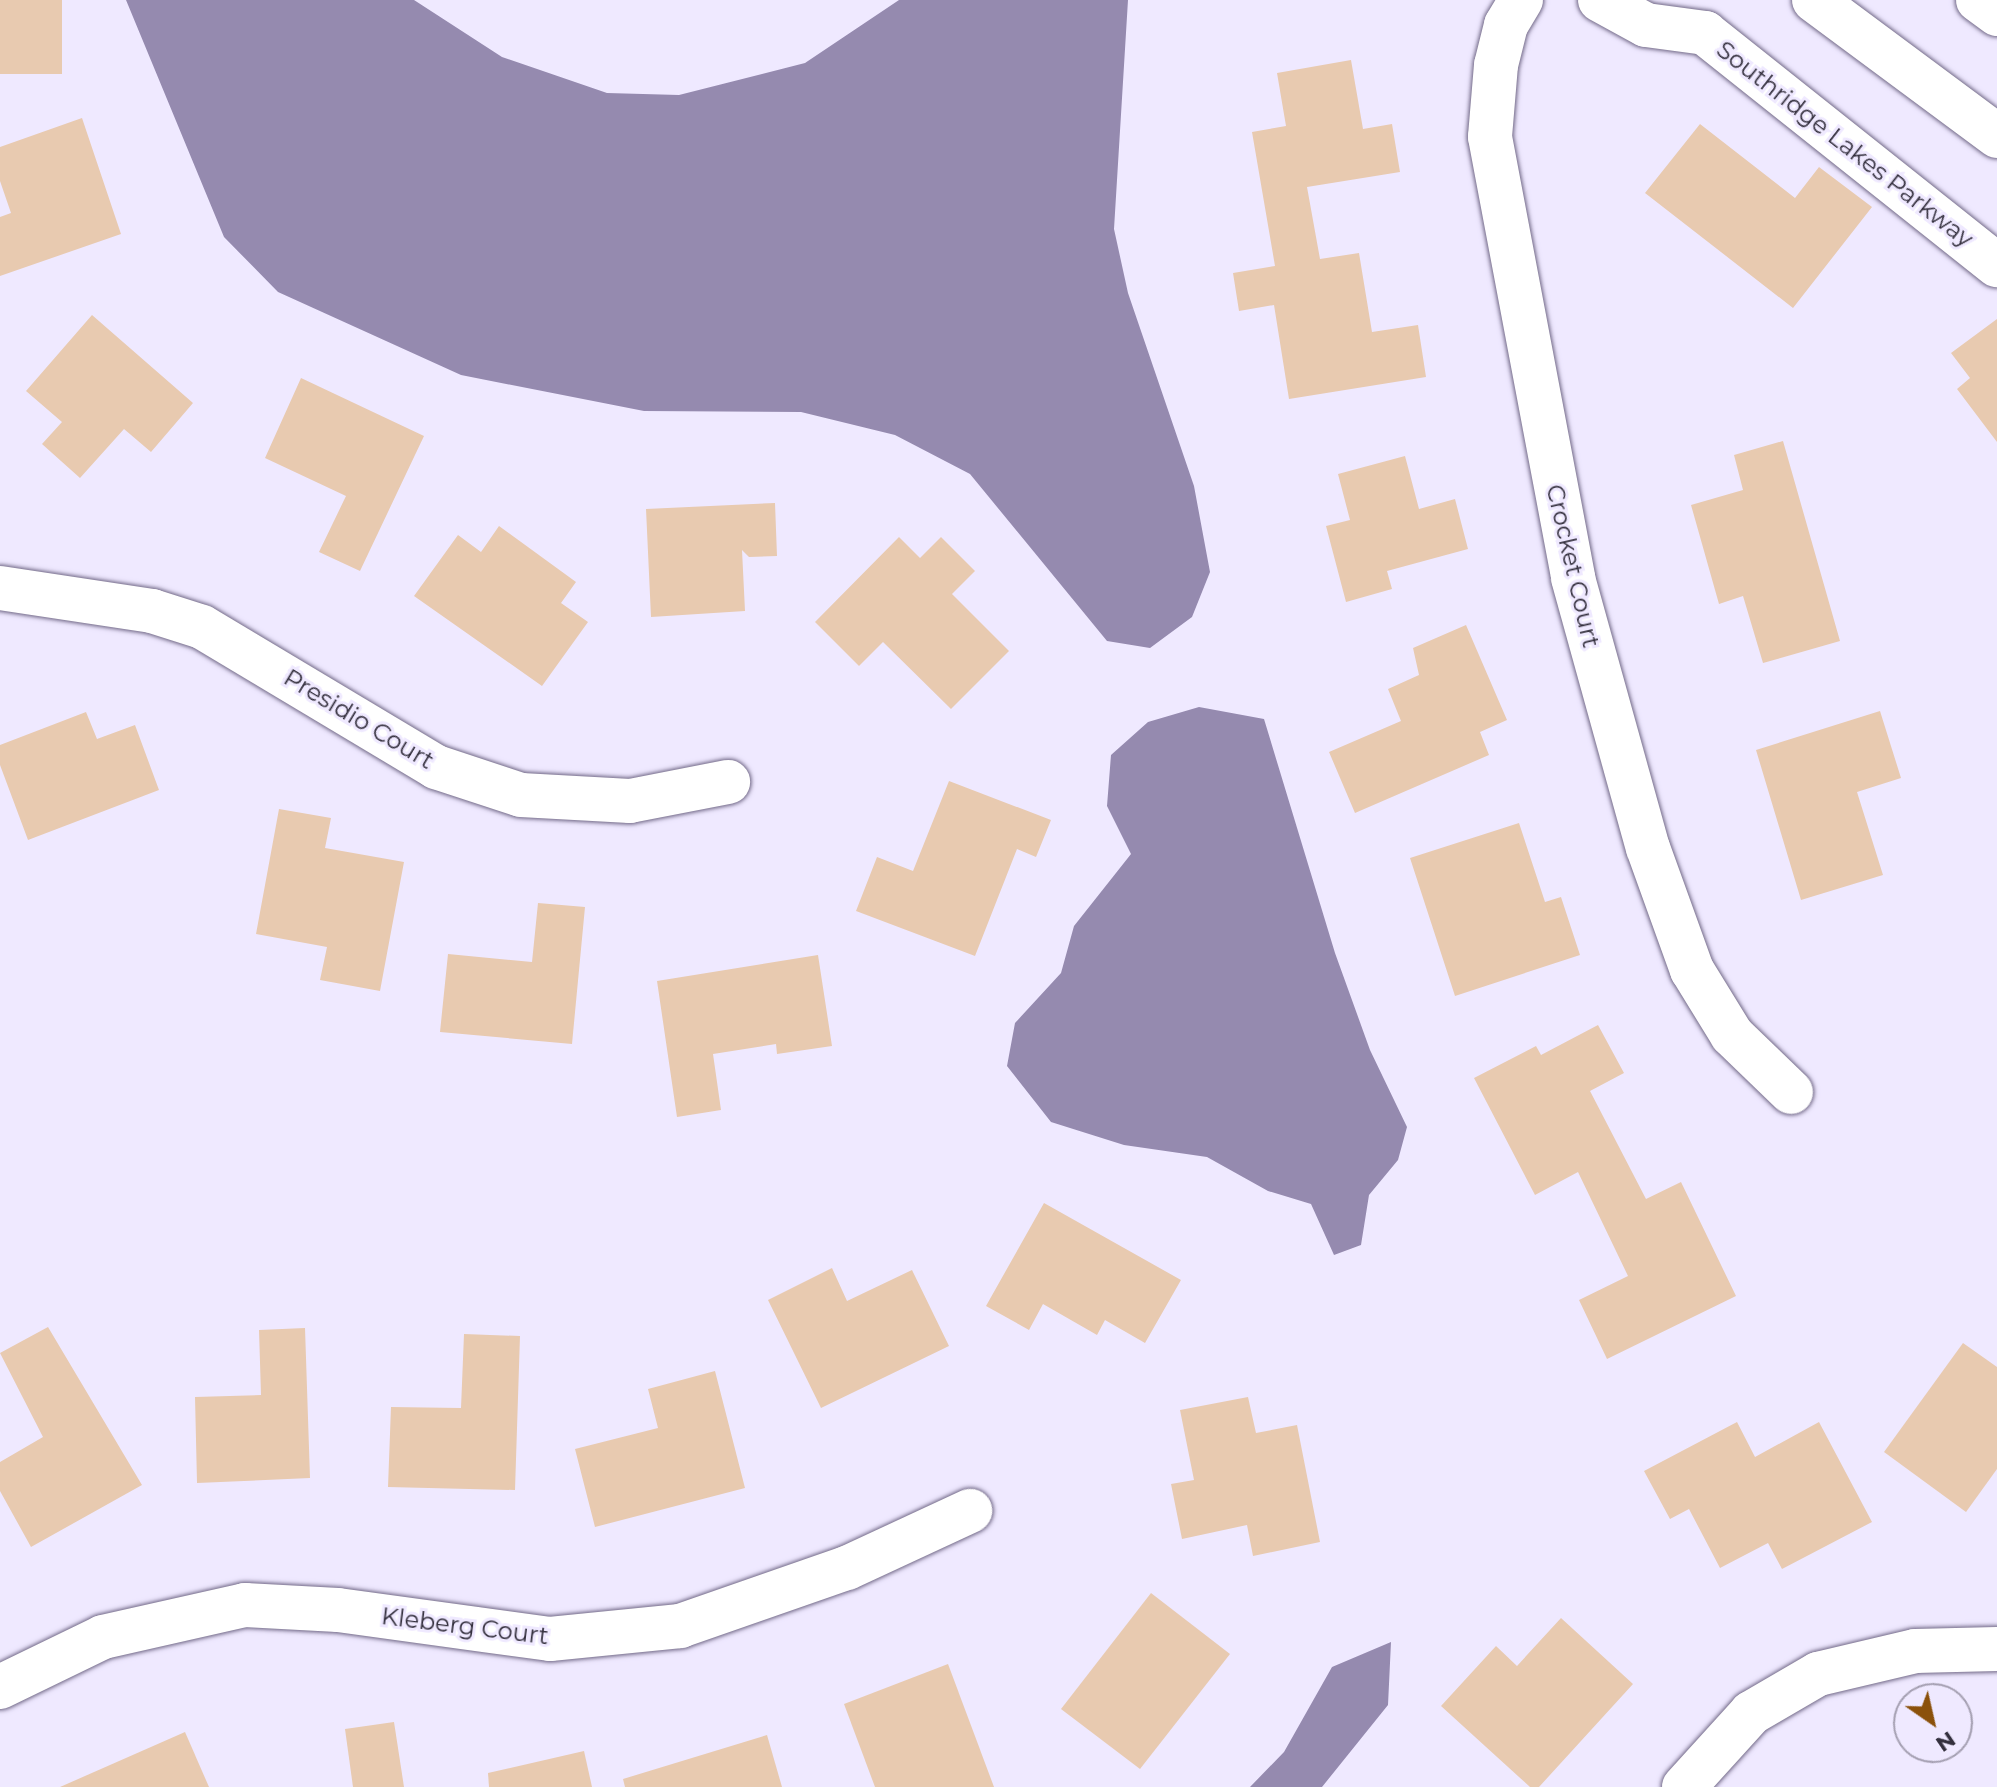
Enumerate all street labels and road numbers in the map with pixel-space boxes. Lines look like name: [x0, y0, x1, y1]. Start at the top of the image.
street label: Southridge Lakes Parkway: [1711, 35, 1979, 253]
street label: Crocket Court: [1540, 482, 1606, 650]
street label: Presidio Court: [279, 663, 439, 775]
street label: Kleberg Court: [380, 1601, 550, 1651]

